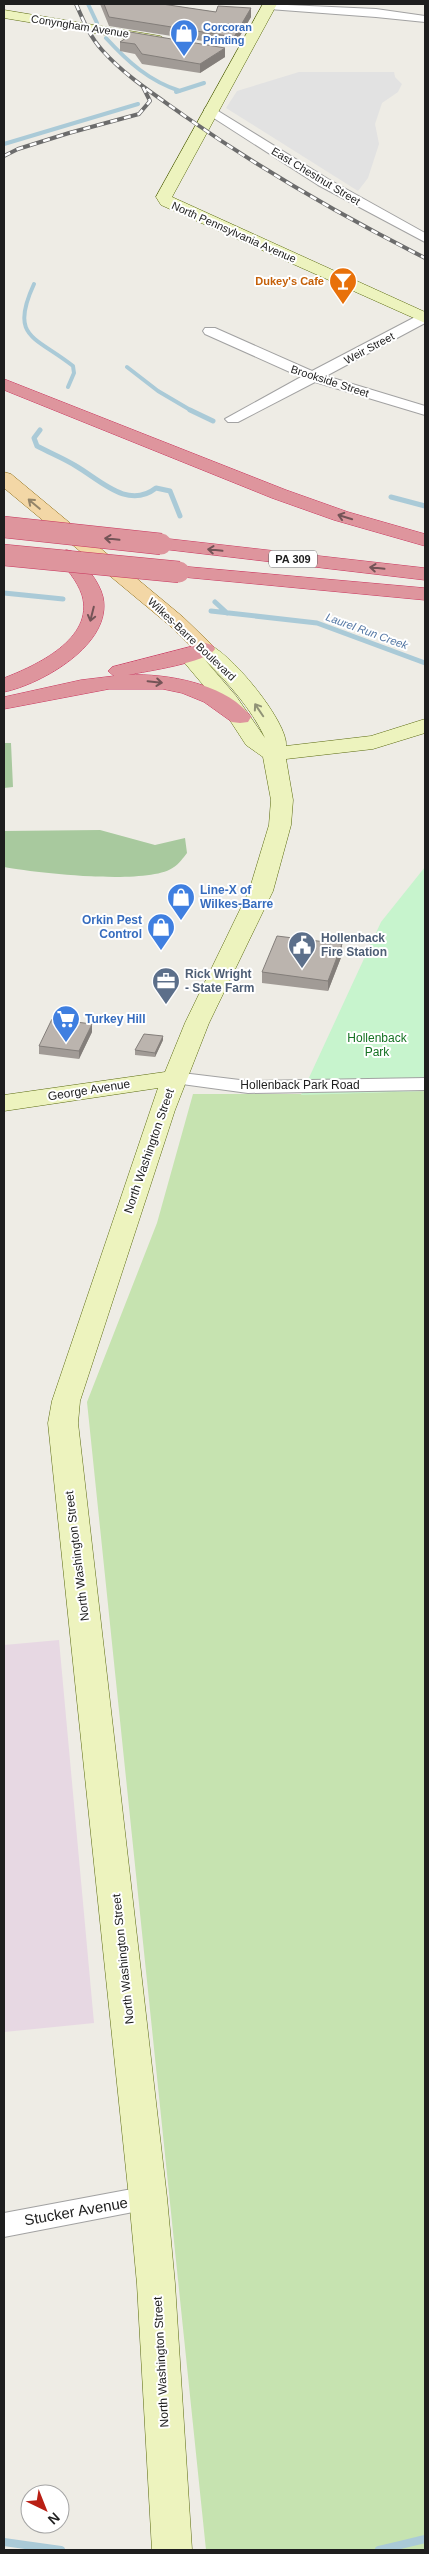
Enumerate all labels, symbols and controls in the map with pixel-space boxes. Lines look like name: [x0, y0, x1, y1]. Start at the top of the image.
street label: Conyngham Avenue: [30, 12, 130, 40]
shop icon: Corcoran Printing: [169, 18, 199, 57]
place label: Corcoran Printing: [203, 21, 252, 46]
street label: East Chestnut Street: [269, 145, 363, 207]
street label: North Pennsylvania Avenue: [170, 199, 298, 265]
bar icon: Dukey's Cafe: [328, 266, 358, 305]
place label: Dukey's Cafe: [255, 275, 324, 287]
street label: Weir Street: [342, 330, 396, 366]
street label: Brookside Street: [289, 363, 371, 399]
one-way arrow: [28, 498, 41, 509]
one-way arrow: [337, 511, 353, 521]
one-way arrow: [105, 534, 121, 544]
one-way arrow: [208, 545, 224, 555]
road number: PA 309: [269, 550, 317, 568]
one-way arrow: [369, 563, 385, 573]
street label: Wilkes-Barre Boulevard: [146, 595, 238, 683]
one-way arrow: [87, 606, 96, 622]
water label: Laurel Run Creek: [324, 611, 410, 652]
one-way arrow: [147, 678, 163, 687]
one-way arrow: [254, 703, 264, 717]
shop icon: Line-X of Wilkes-Barre: [166, 882, 196, 921]
place label: Line-X of Wilkes-Barre: [200, 883, 274, 911]
shop icon: Orkin Pest Control: [146, 912, 176, 951]
place label: Orkin Pest Control: [82, 913, 142, 941]
public building icon: Hollenback Fire Station: [287, 930, 317, 969]
place label: Hollenback Fire Station: [321, 931, 387, 959]
office icon: Rick Wright - State Farm: [151, 966, 181, 1005]
place label: Rick Wright - State Farm: [185, 967, 254, 995]
supermarket icon: Turkey Hill: [51, 1004, 81, 1043]
place label: Turkey Hill: [85, 1012, 145, 1026]
park label: Hollenback Park: [347, 1031, 408, 1059]
street label: George Avenue: [47, 1077, 131, 1103]
street label: Hollenback Park Road: [240, 1078, 360, 1092]
street label: North Washington Street: [121, 1086, 177, 1215]
street label: North Washington Street: [62, 1489, 92, 1622]
street label: North Washington Street: [109, 1892, 137, 2025]
street label: Stucker Avenue: [23, 2194, 129, 2228]
street label: North Washington Street: [151, 2296, 171, 2428]
north arrow: [20, 2484, 70, 2534]
text: N: [45, 2509, 63, 2528]

